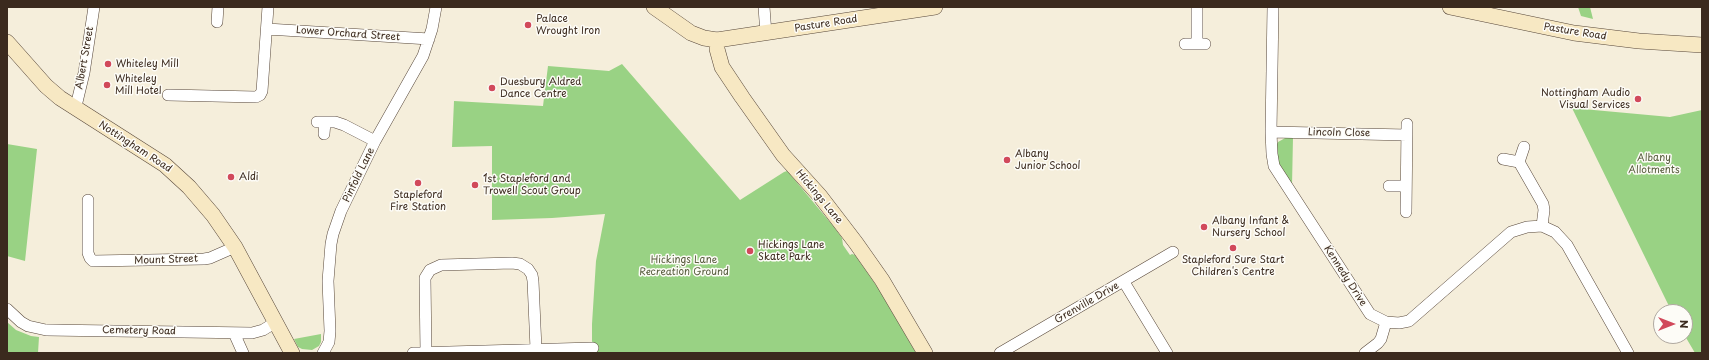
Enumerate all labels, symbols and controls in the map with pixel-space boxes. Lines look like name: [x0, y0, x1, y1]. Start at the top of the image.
place label: Palace Wrought Iron: [536, 13, 600, 36]
street label: Pasture Road: [794, 13, 858, 35]
marker: Palace Wrought Iron: [523, 20, 533, 30]
street label: Pasture Road: [1543, 21, 1607, 43]
street label: Lower Orchard Street: [295, 24, 401, 44]
street label: Albert Street: [74, 26, 96, 90]
place label: Whiteley Mill: [116, 58, 179, 70]
marker: Whiteley Mill: [103, 59, 113, 69]
place label: Whiteley Mill Hotel: [115, 73, 162, 96]
place label: Duesbury Aldred Dance Centre: [500, 76, 581, 100]
marker: Whiteley Mill Hotel: [102, 80, 112, 90]
marker: Duesbury Aldred Dance Centre: [487, 83, 497, 93]
place label: Nottingham Audio Visual Services: [1541, 87, 1630, 110]
marker: Nottingham Audio Visual Services: [1633, 94, 1643, 104]
street label: Nottingham Road: [96, 119, 174, 175]
street label: Lincoln Close: [1308, 126, 1370, 140]
street label: Pinfold Lane: [341, 146, 377, 204]
place label: Albany Junior School: [1015, 148, 1080, 172]
park label: Albany Allotments: [1628, 152, 1680, 176]
marker: Albany Junior School: [1002, 155, 1012, 165]
street label: Hickings Lane: [793, 168, 845, 226]
place label: Aldi: [239, 171, 258, 183]
marker: Aldi: [226, 172, 236, 182]
place label: 1st Stapleford and Trowell Scout Group: [483, 173, 581, 196]
marker: Stapleford Fire Station: [413, 178, 423, 188]
marker: 1st Stapleford and Trowell Scout Group: [470, 180, 480, 190]
place label: Stapleford Fire Station: [390, 189, 446, 212]
place label: Albany Infant & Nursery School: [1212, 215, 1289, 238]
marker: Albany Infant & Nursery School: [1199, 222, 1209, 232]
place label: Hickings Lane Skate Park: [758, 239, 825, 262]
marker: Stapleford Sure Start Children's Centre: [1228, 243, 1238, 253]
street label: Kennedy Drive: [1321, 244, 1369, 308]
marker: Hickings Lane Skate Park: [745, 246, 755, 256]
street label: Mount Street: [134, 253, 198, 267]
park label: Hickings Lane Recreation Ground: [639, 254, 729, 278]
place label: Stapleford Sure Start Children's Centre: [1182, 254, 1284, 278]
street label: Grenville Drive: [1053, 280, 1121, 326]
north arrow: [1653, 304, 1693, 344]
text: N: [1676, 320, 1693, 328]
street label: Cemetery Road: [102, 324, 176, 338]

